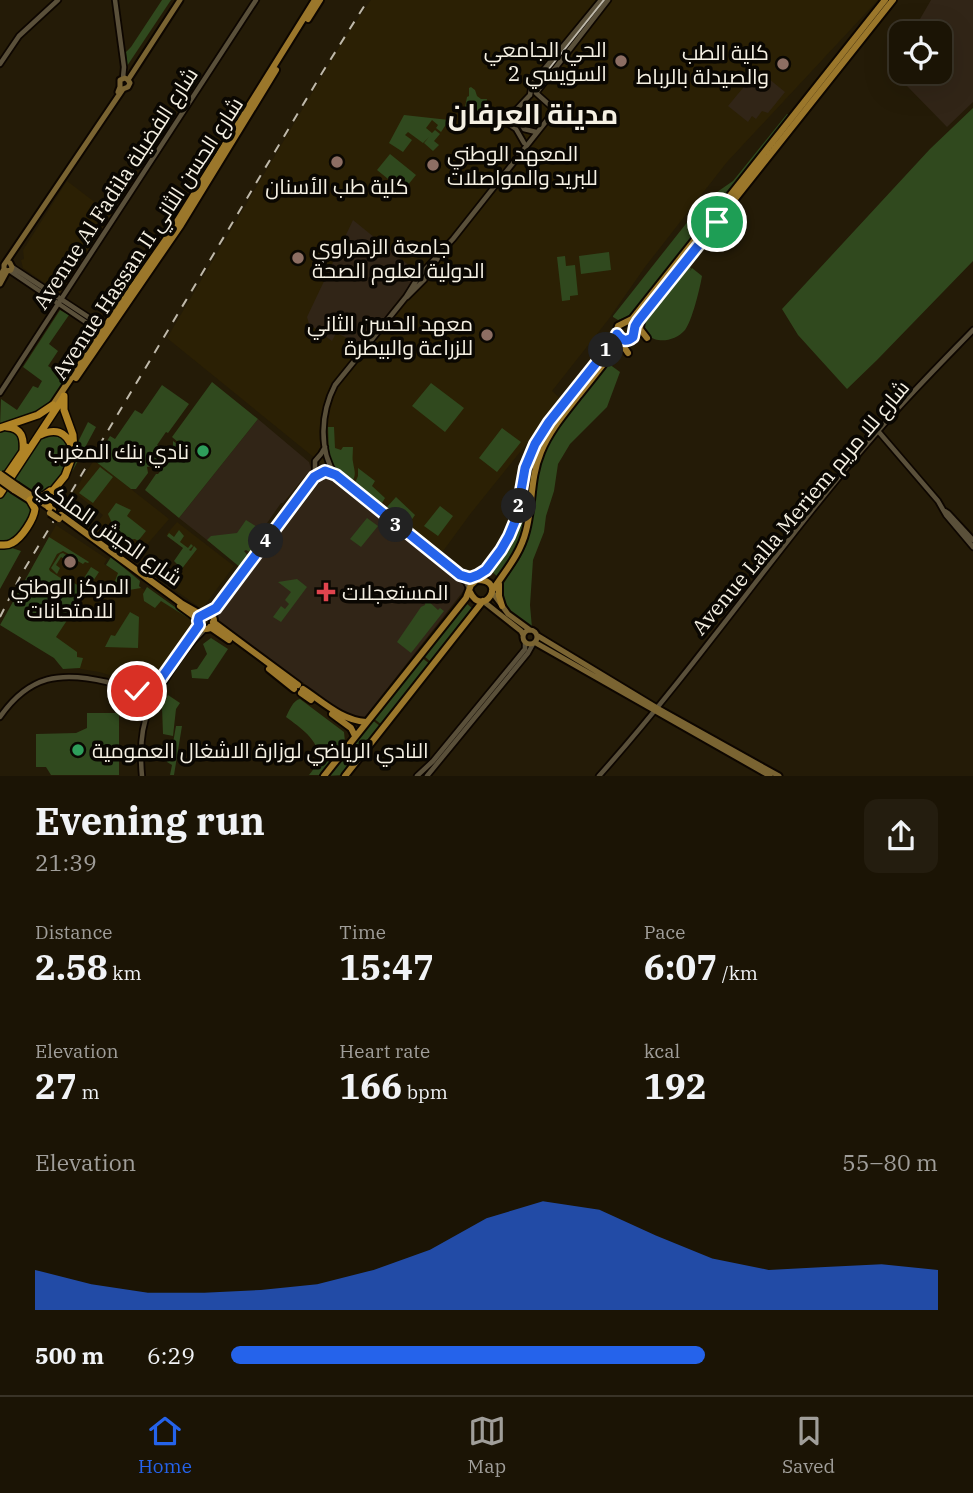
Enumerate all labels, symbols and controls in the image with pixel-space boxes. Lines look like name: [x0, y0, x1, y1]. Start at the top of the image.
map controls: [889, 21, 952, 84]
button: locate: [889, 21, 952, 84]
place label: الحي الجامعي السويسي 2: [484, 35, 607, 89]
place label: كلية الطب والصيدلة بالرباط: [636, 38, 769, 90]
marker: الحي الجامعي السويسي 2: [613, 53, 629, 69]
marker: كلية الطب والصيدلة بالرباط: [775, 56, 791, 72]
street label: Avenue Al Fadila شارع الفضيلة: [26, 62, 205, 315]
street label: Avenue Hassan II شارع الحسن الثاني: [45, 92, 251, 386]
district label: مدينة العرفان: [448, 95, 618, 132]
place label: المعهد الوطني للبريد والمواصلات: [447, 139, 598, 191]
marker: كلية طب الأسنان: [329, 154, 345, 170]
marker: المعهد الوطني للبريد والمواصلات: [425, 157, 441, 173]
place label: كلية طب الأسنان: [265, 172, 409, 200]
pin: [687, 192, 747, 252]
icon: arrive: [698, 203, 736, 241]
place label: جامعة الزهراوي الدولية لعلوم الصحة: [312, 232, 485, 285]
marker: جامعة الزهراوي الدولية لعلوم الصحة: [290, 250, 306, 266]
place label: معهد الحسن الثاني للزراعة والبيطرة: [307, 309, 473, 361]
marker: معهد الحسن الثاني للزراعة والبيطرة: [479, 327, 495, 343]
pin: 1: [588, 332, 624, 368]
text: 1: [600, 337, 611, 361]
street label: Avenue Lalla Meriem شارع للا مريم: [685, 374, 916, 641]
place label: نادي بنك المغرب: [48, 437, 189, 468]
marker: نادي بنك المغرب: [195, 443, 211, 459]
street label: شارع الجيش الملكي: [30, 470, 188, 594]
pin: 2: [502, 489, 536, 524]
text: 2: [513, 493, 524, 517]
pin: 3: [378, 508, 414, 542]
text: 3: [390, 512, 401, 536]
pin: 4: [248, 524, 284, 558]
text: 4: [260, 528, 271, 552]
marker: المركز الوطني للامتحانات: [62, 554, 78, 570]
place label: المركز الوطني للامتحانات: [11, 572, 129, 624]
place label: المستعجلات: [342, 578, 449, 606]
marker: المستعجلات: [316, 582, 336, 602]
pin: [107, 661, 167, 721]
icon: check: [118, 672, 156, 710]
place label: النادي الرياضي لوزارة الاشغال العمومية: [92, 736, 429, 767]
marker: النادي الرياضي لوزارة الاشغال العمومية: [70, 742, 86, 758]
text: Evening run: [35, 796, 265, 845]
button: share: [864, 799, 938, 873]
text: 21:39: [35, 847, 97, 877]
text: Distance: [35, 920, 113, 944]
text: Time: [339, 920, 386, 944]
text: Pace: [644, 920, 685, 944]
text: 2.58: [35, 944, 108, 990]
text: 15:47: [339, 944, 434, 990]
text: 6:07: [644, 944, 717, 990]
text: km: [108, 961, 142, 985]
text: /km: [717, 961, 758, 985]
text: Elevation: [35, 1039, 119, 1063]
text: Heart rate: [339, 1039, 430, 1063]
text: kcal: [644, 1039, 680, 1063]
text: 27: [35, 1063, 77, 1109]
text: 166: [339, 1063, 402, 1109]
text: 192: [644, 1063, 707, 1109]
text: m: [77, 1080, 100, 1104]
text: bpm: [402, 1080, 448, 1104]
text: Elevation: [35, 1147, 136, 1177]
text: 55–80 m: [842, 1147, 938, 1177]
text: 500 m: [35, 1340, 104, 1370]
text: 6:29: [147, 1340, 195, 1370]
tab: Home: [138, 1412, 192, 1478]
tab: Map: [468, 1412, 506, 1478]
tab: Saved: [782, 1412, 835, 1478]

